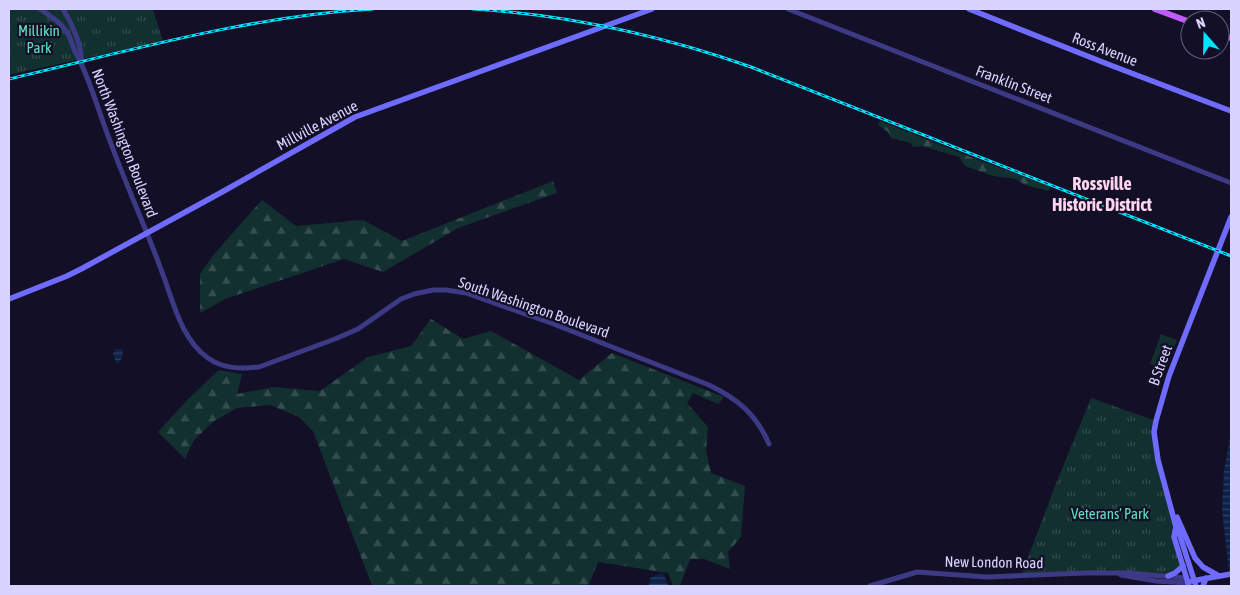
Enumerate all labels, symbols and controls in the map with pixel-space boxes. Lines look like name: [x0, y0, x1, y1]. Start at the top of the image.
north arrow: [1180, 10, 1230, 60]
text: N: [1194, 14, 1207, 32]
park label: Millikin Park: [18, 22, 60, 56]
street label: Ross Avenue: [1070, 29, 1140, 69]
street label: Franklin Street: [973, 62, 1055, 106]
street label: North Washington Boulevard: [89, 66, 161, 220]
street label: Millville Avenue: [274, 96, 360, 153]
district label: Rossville Historic District: [1052, 173, 1153, 215]
street label: South Washington Boulevard: [456, 273, 612, 341]
street label: B Street: [1145, 342, 1175, 388]
park label: Veterans’ Park: [1071, 505, 1149, 522]
street label: New London Road: [944, 553, 1044, 571]

